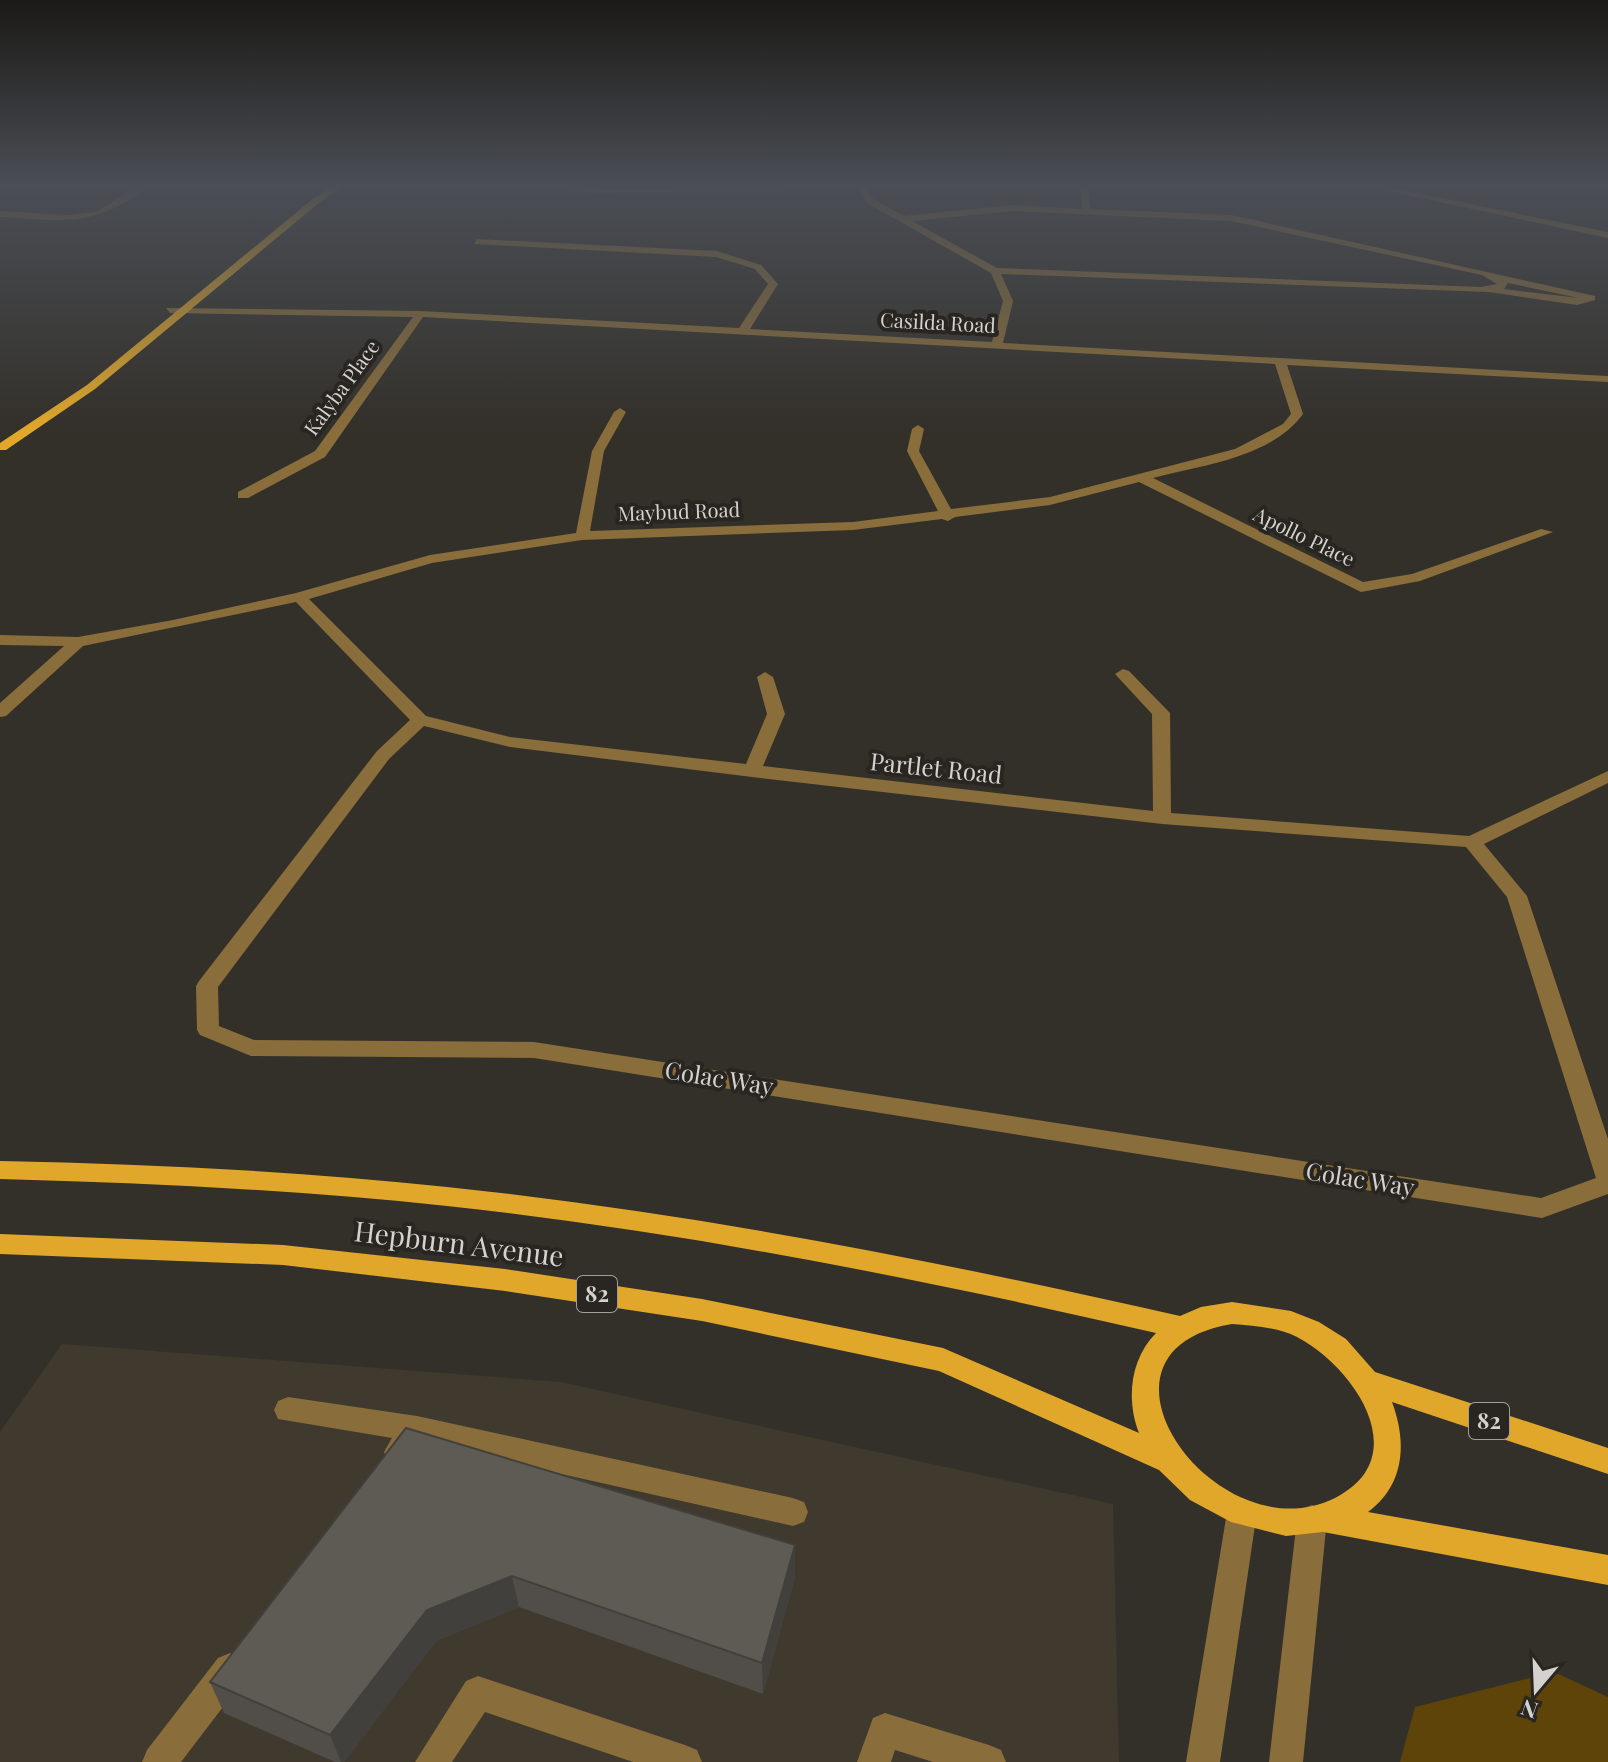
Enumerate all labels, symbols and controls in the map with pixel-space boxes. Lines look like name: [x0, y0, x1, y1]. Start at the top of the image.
street label: Casilda Road: [880, 305, 997, 338]
street label: Kalyba Place: [297, 334, 385, 440]
street label: Maybud Road: [617, 495, 741, 526]
street label: Apollo Place: [1249, 499, 1360, 572]
street label: Partlet Road: [869, 744, 1004, 790]
street label: Colac Way: [663, 1053, 776, 1101]
street label: Colac Way: [1304, 1154, 1417, 1202]
street label: Hepburn Avenue: [352, 1211, 566, 1274]
road number: 82: [577, 1276, 617, 1312]
road number: 82: [1469, 1403, 1509, 1439]
north arrow: [1496, 1650, 1576, 1730]
text: N: [1517, 1693, 1542, 1727]

